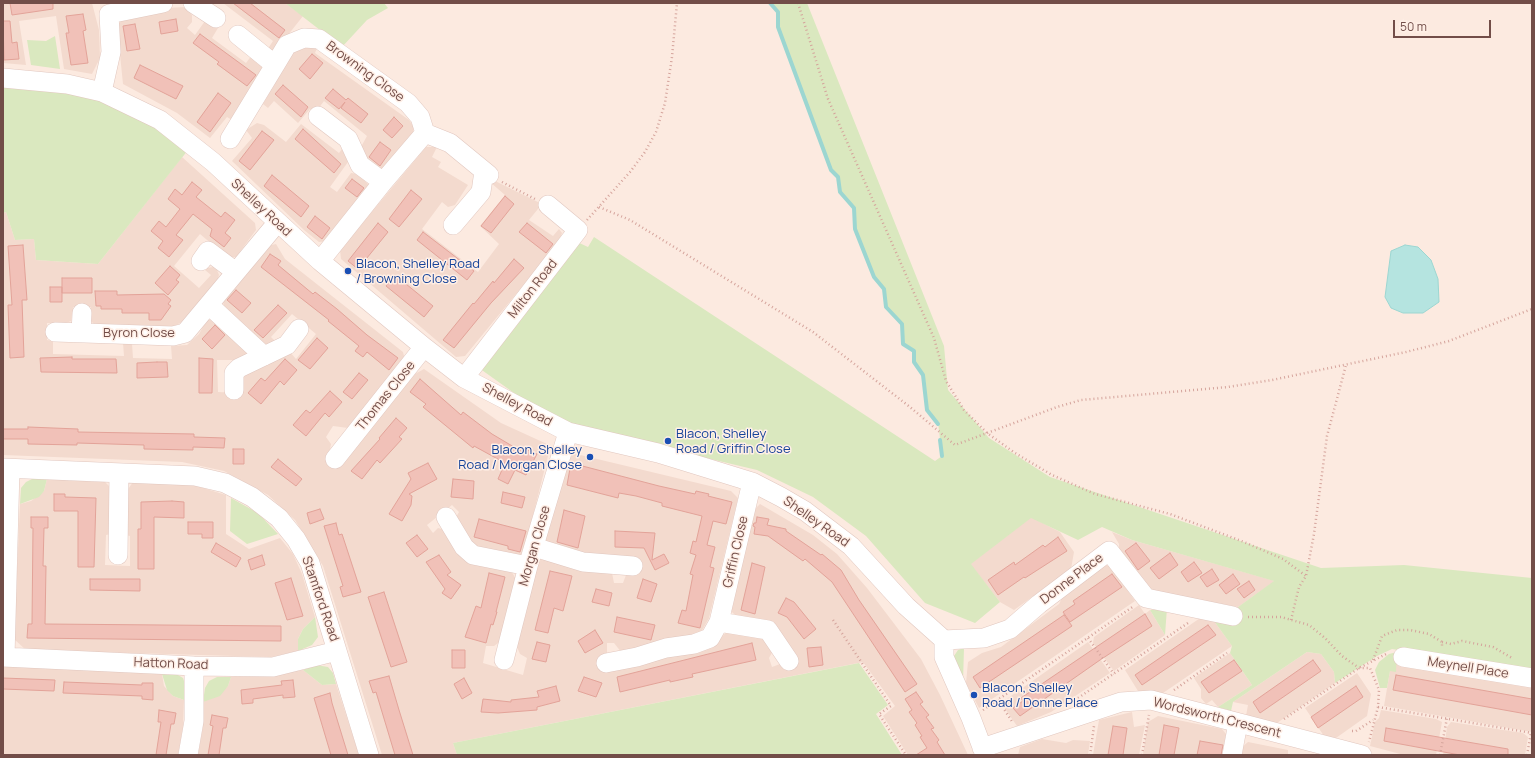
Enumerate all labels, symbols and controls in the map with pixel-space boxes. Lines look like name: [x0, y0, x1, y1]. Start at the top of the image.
scale bar: [1395, 12, 1493, 38]
text: 50 m: [1400, 18, 1427, 35]
street label: Browning Close: [323, 38, 407, 106]
street label: Shelley Road: [227, 176, 295, 240]
place label: Blacon, Shelley Road / Browning Close: [356, 256, 480, 287]
street label: Milton Road: [505, 256, 561, 322]
marker: Blacon, Shelley Road / Browning Close: [343, 266, 353, 276]
street label: Byron Close: [103, 325, 175, 341]
street label: Thomas Close: [353, 358, 419, 434]
street label: Shelley Road: [479, 380, 555, 430]
place label: Blacon, Shelley Road / Griffin Close: [676, 426, 790, 457]
marker: Blacon, Shelley Road / Griffin Close: [663, 436, 673, 446]
place label: Blacon, Shelley Road / Morgan Close: [458, 442, 582, 473]
marker: Blacon, Shelley Road / Morgan Close: [585, 452, 595, 462]
street label: Shelley Road: [780, 493, 852, 551]
street label: Morgan Close: [516, 504, 554, 588]
street label: Griffin Close: [720, 514, 752, 590]
street label: Donne Place: [1037, 550, 1107, 608]
street label: Stamford Road: [298, 554, 342, 644]
street label: Meynell Place: [1426, 654, 1510, 682]
street label: Hatton Road: [133, 655, 209, 673]
place label: Blacon, Shelley Road / Donne Place: [982, 680, 1098, 711]
marker: Blacon, Shelley Road / Donne Place: [969, 690, 979, 700]
street label: Wordsworth Crescent: [1151, 695, 1283, 741]

